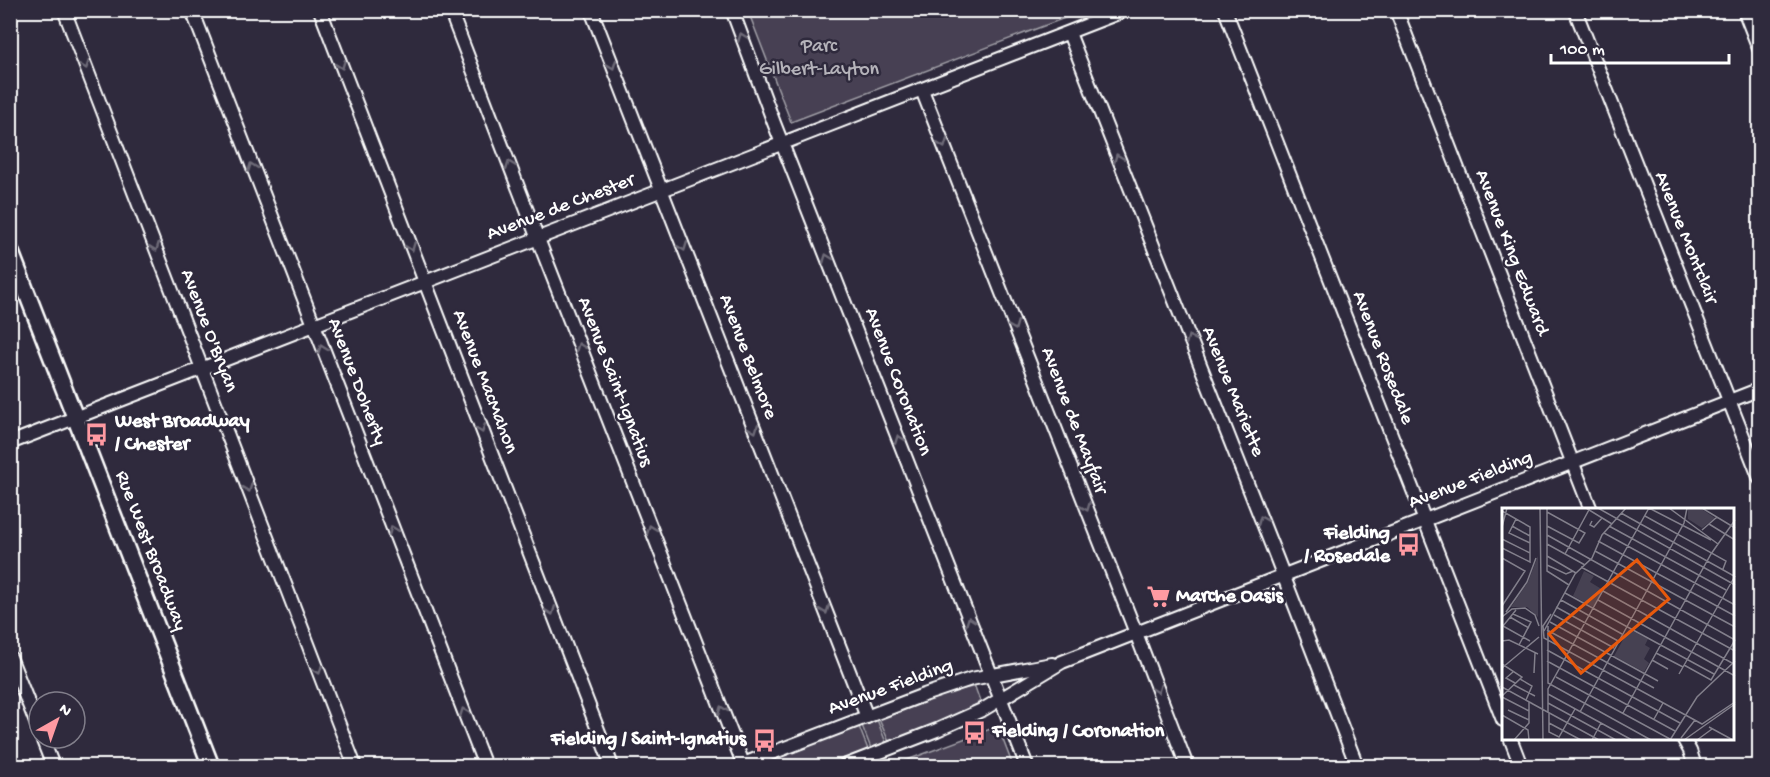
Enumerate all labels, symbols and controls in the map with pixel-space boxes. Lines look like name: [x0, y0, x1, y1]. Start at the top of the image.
scale bar: [1551, 27, 1730, 65]
one-way arrow: [736, 32, 749, 43]
park label: Parc Gilbert-Layton: [759, 36, 880, 82]
text: 100 m: [1559, 40, 1605, 61]
one-way arrow: [78, 59, 90, 70]
one-way arrow: [334, 59, 346, 70]
one-way arrow: [605, 59, 618, 70]
one-way arrow: [936, 138, 948, 149]
one-way arrow: [1113, 153, 1125, 164]
one-way arrow: [504, 160, 517, 171]
one-way arrow: [247, 162, 260, 172]
street label: Avenue King Edward: [1469, 167, 1554, 341]
street label: Avenue de Chester: [484, 169, 640, 247]
street label: Avenue Montclair: [1648, 169, 1723, 309]
one-way arrow: [148, 241, 160, 252]
one-way arrow: [404, 241, 416, 252]
one-way arrow: [675, 241, 688, 252]
one-way arrow: [822, 253, 835, 264]
street label: Avenue O'Bryan: [174, 266, 242, 396]
street label: Avenue Rosedale: [1346, 288, 1418, 429]
street label: Avenue Belmore: [713, 291, 782, 423]
street label: Avenue Saint-Ignatius: [571, 294, 657, 471]
street label: Avenue Coronation: [858, 305, 936, 460]
street label: Avenue MacMahon: [446, 307, 522, 458]
street label: Avenue Doherty: [321, 315, 391, 449]
one-way arrow: [1007, 319, 1019, 330]
street label: Avenue Mariette: [1195, 324, 1269, 461]
one-way arrow: [1185, 334, 1197, 345]
one-way arrow: [575, 342, 587, 353]
one-way arrow: [317, 344, 330, 354]
street label: Avenue de Mayfair: [1034, 344, 1112, 499]
place label: West Broadway / Chester: [114, 411, 250, 457]
bus stop icon: West Broadway / Chester: [84, 421, 110, 447]
one-way arrow: [747, 422, 759, 433]
one-way arrow: [474, 423, 486, 434]
one-way arrow: [894, 435, 906, 446]
street label: Avenue Fielding: [1406, 447, 1536, 515]
street label: Rue West Broadway: [109, 468, 191, 634]
one-way arrow: [240, 482, 253, 493]
one-way arrow: [1078, 501, 1091, 512]
inset map: [1502, 508, 1734, 741]
one-way arrow: [1257, 516, 1269, 527]
place label: Fielding / Rosedale: [1303, 523, 1391, 569]
one-way arrow: [646, 524, 658, 535]
one-way arrow: [388, 526, 400, 537]
bus stop icon: Fielding / Rosedale: [1395, 532, 1421, 558]
supermarket icon: Marche Oasis: [1145, 584, 1171, 610]
place label: Marche Oasis: [1176, 586, 1285, 609]
one-way arrow: [818, 604, 830, 615]
one-way arrow: [544, 605, 557, 616]
one-way arrow: [964, 616, 977, 627]
street label: Avenue Fielding: [825, 655, 957, 721]
one-way arrow: [311, 664, 323, 675]
one-way arrow: [1150, 683, 1162, 694]
north arrow: [27, 690, 87, 750]
text: N: [54, 701, 75, 722]
one-way arrow: [717, 705, 729, 716]
one-way arrow: [459, 707, 471, 718]
bus stop icon: Fielding / Coronation: [961, 719, 987, 745]
place label: Fielding / Coronation: [991, 721, 1165, 744]
bus stop icon: Fielding / Saint-Ignatius: [751, 727, 777, 753]
place label: Fielding / Saint-Ignatius: [550, 729, 748, 752]

